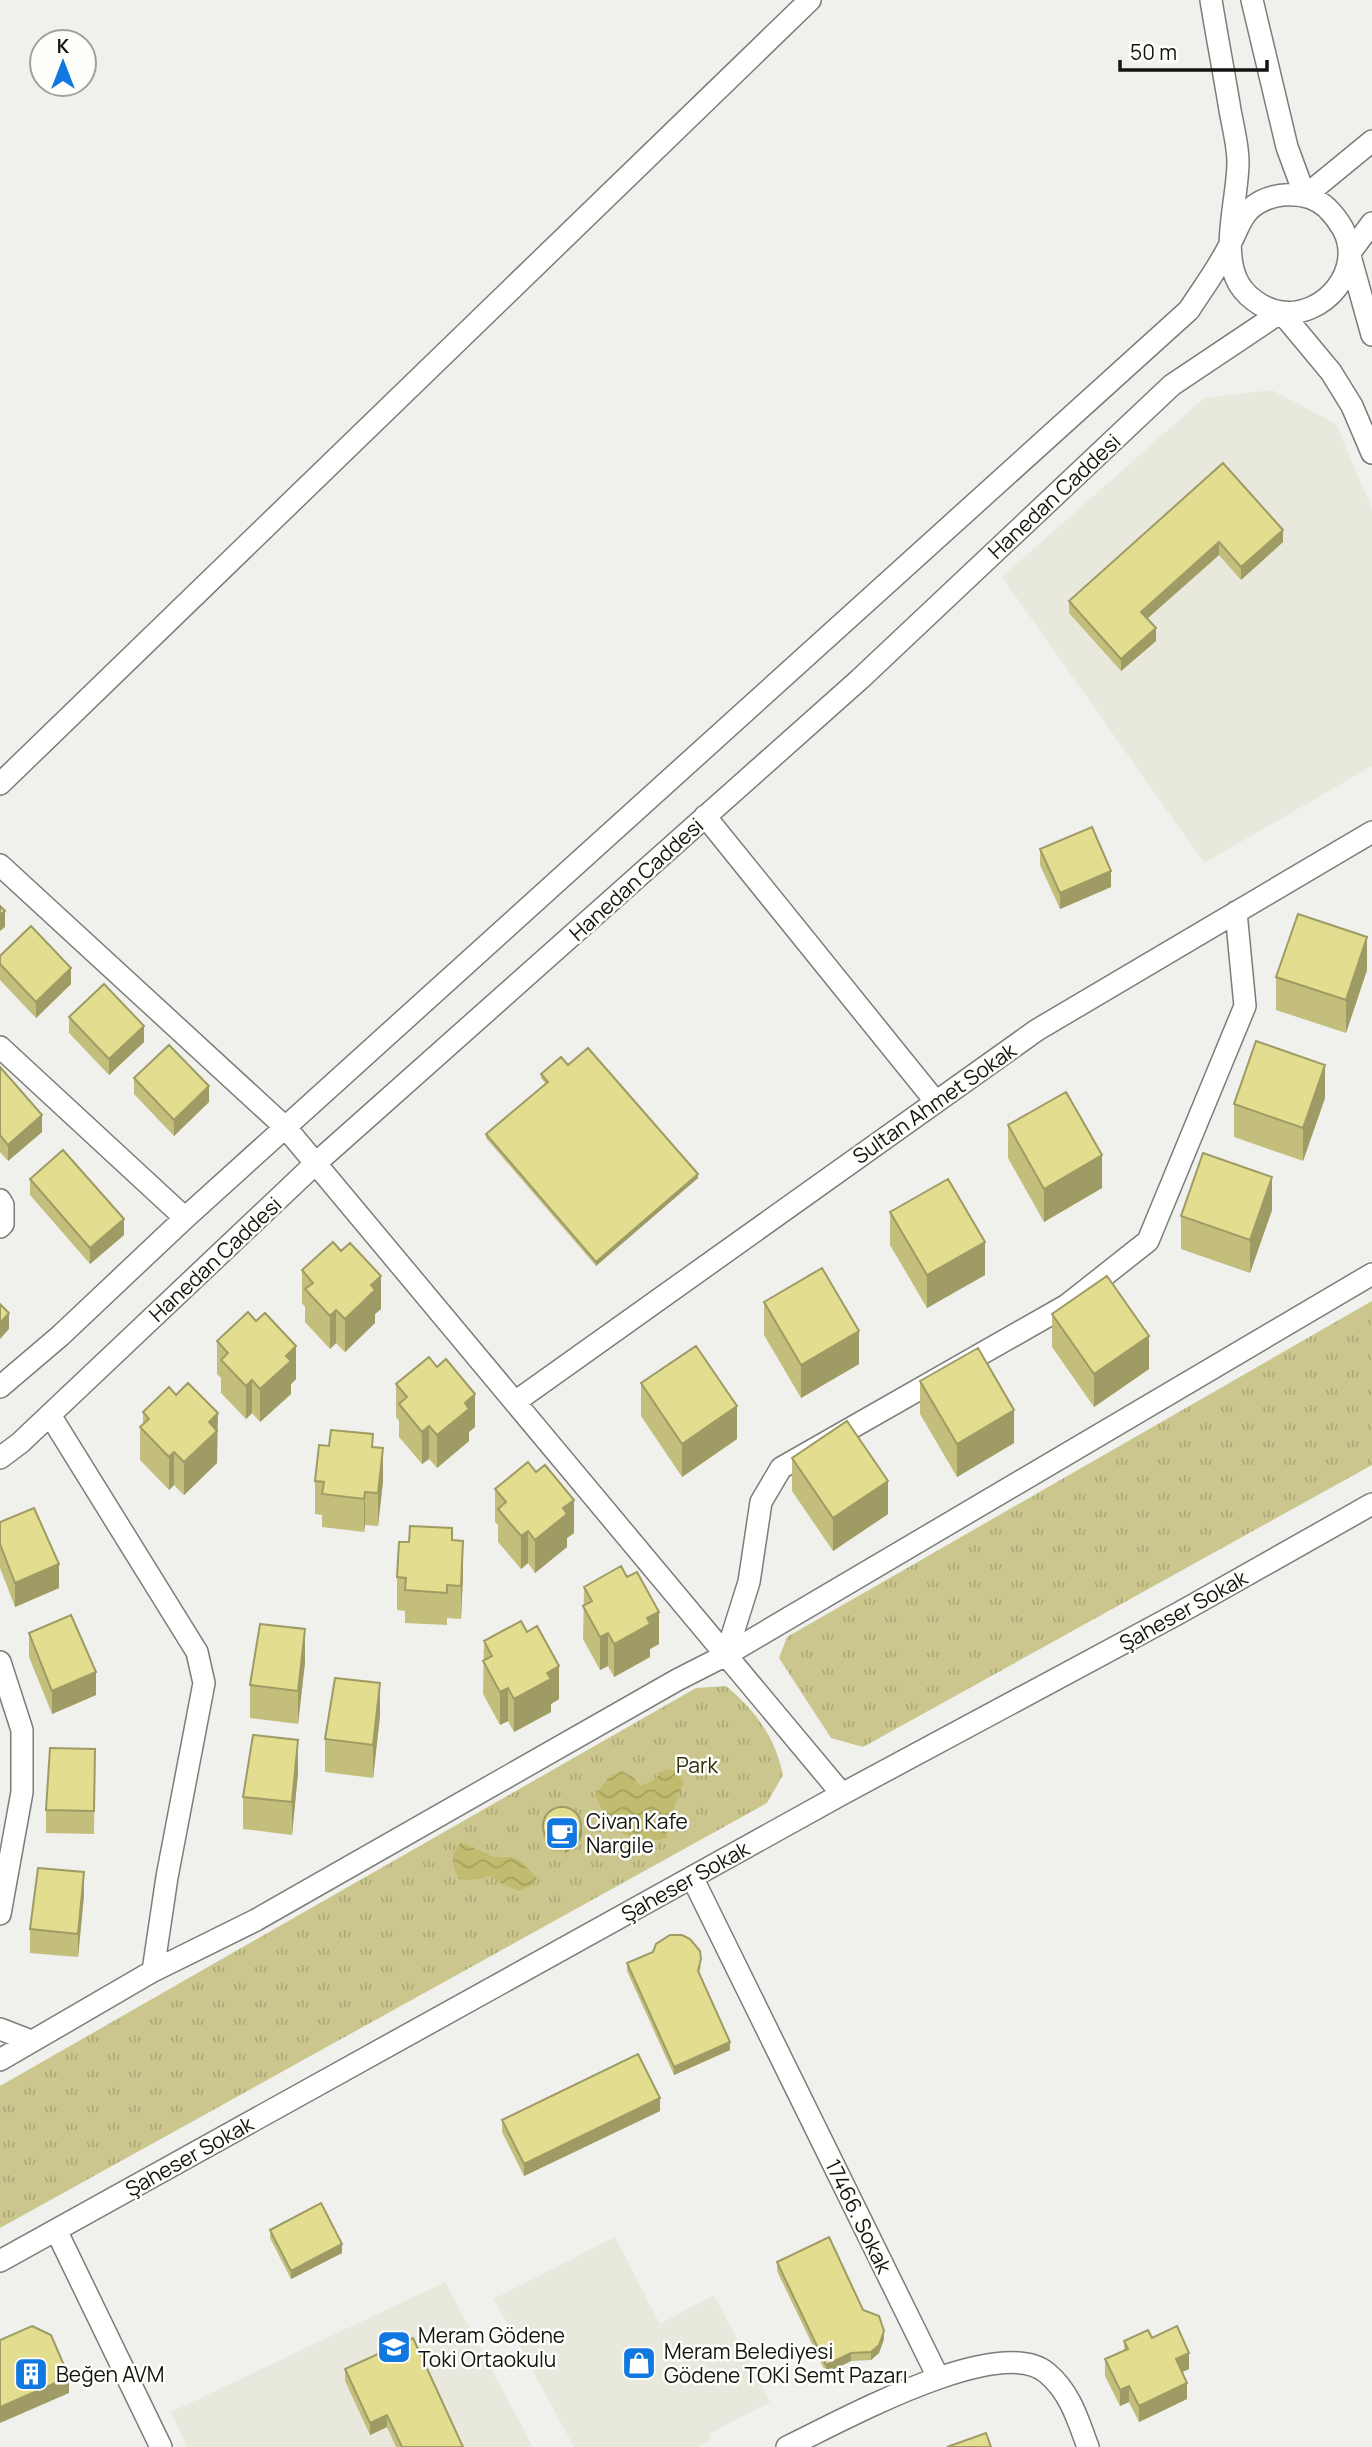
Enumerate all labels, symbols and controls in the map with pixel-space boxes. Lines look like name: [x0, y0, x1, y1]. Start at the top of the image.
north arrow: [28, 28, 98, 98]
scale bar: [1120, 28, 1267, 72]
text: K: [57, 33, 70, 59]
text: 50 m: [1130, 38, 1177, 66]
street label: Hanedan Caddesi: [982, 427, 1126, 565]
street label: Hanedan Caddesi: [563, 811, 709, 947]
street label: Sultan Ahmet Sokak: [847, 1036, 1022, 1170]
street label: Hanedan Caddesi: [143, 1190, 287, 1328]
street label: Şaheser Sokak: [1114, 1563, 1253, 1657]
park label: Park: [676, 1751, 719, 1779]
place label: Civan Kafe Nargile: [586, 1807, 688, 1859]
cafe icon: Civan Kafe Nargile: [543, 1814, 581, 1852]
street label: Şaheser Sokak: [616, 1834, 755, 1928]
street label: Şaheser Sokak: [120, 2109, 259, 2203]
street label: 17466. Sokak: [819, 2154, 899, 2278]
place label: Meram Gödene Toki Ortaokulu: [418, 2321, 565, 2373]
school or university icon: Meram Gödene Toki Ortaokulu: [375, 2328, 413, 2366]
place label: Meram Belediyesi Gödene TOKİ Semt Pazarı: [664, 2337, 908, 2389]
shop icon: Meram Belediyesi Gödene TOKİ Semt Pazarı: [620, 2344, 658, 2382]
building icon: Beğen AVM: [12, 2355, 50, 2393]
place label: Beğen AVM: [56, 2360, 164, 2388]

